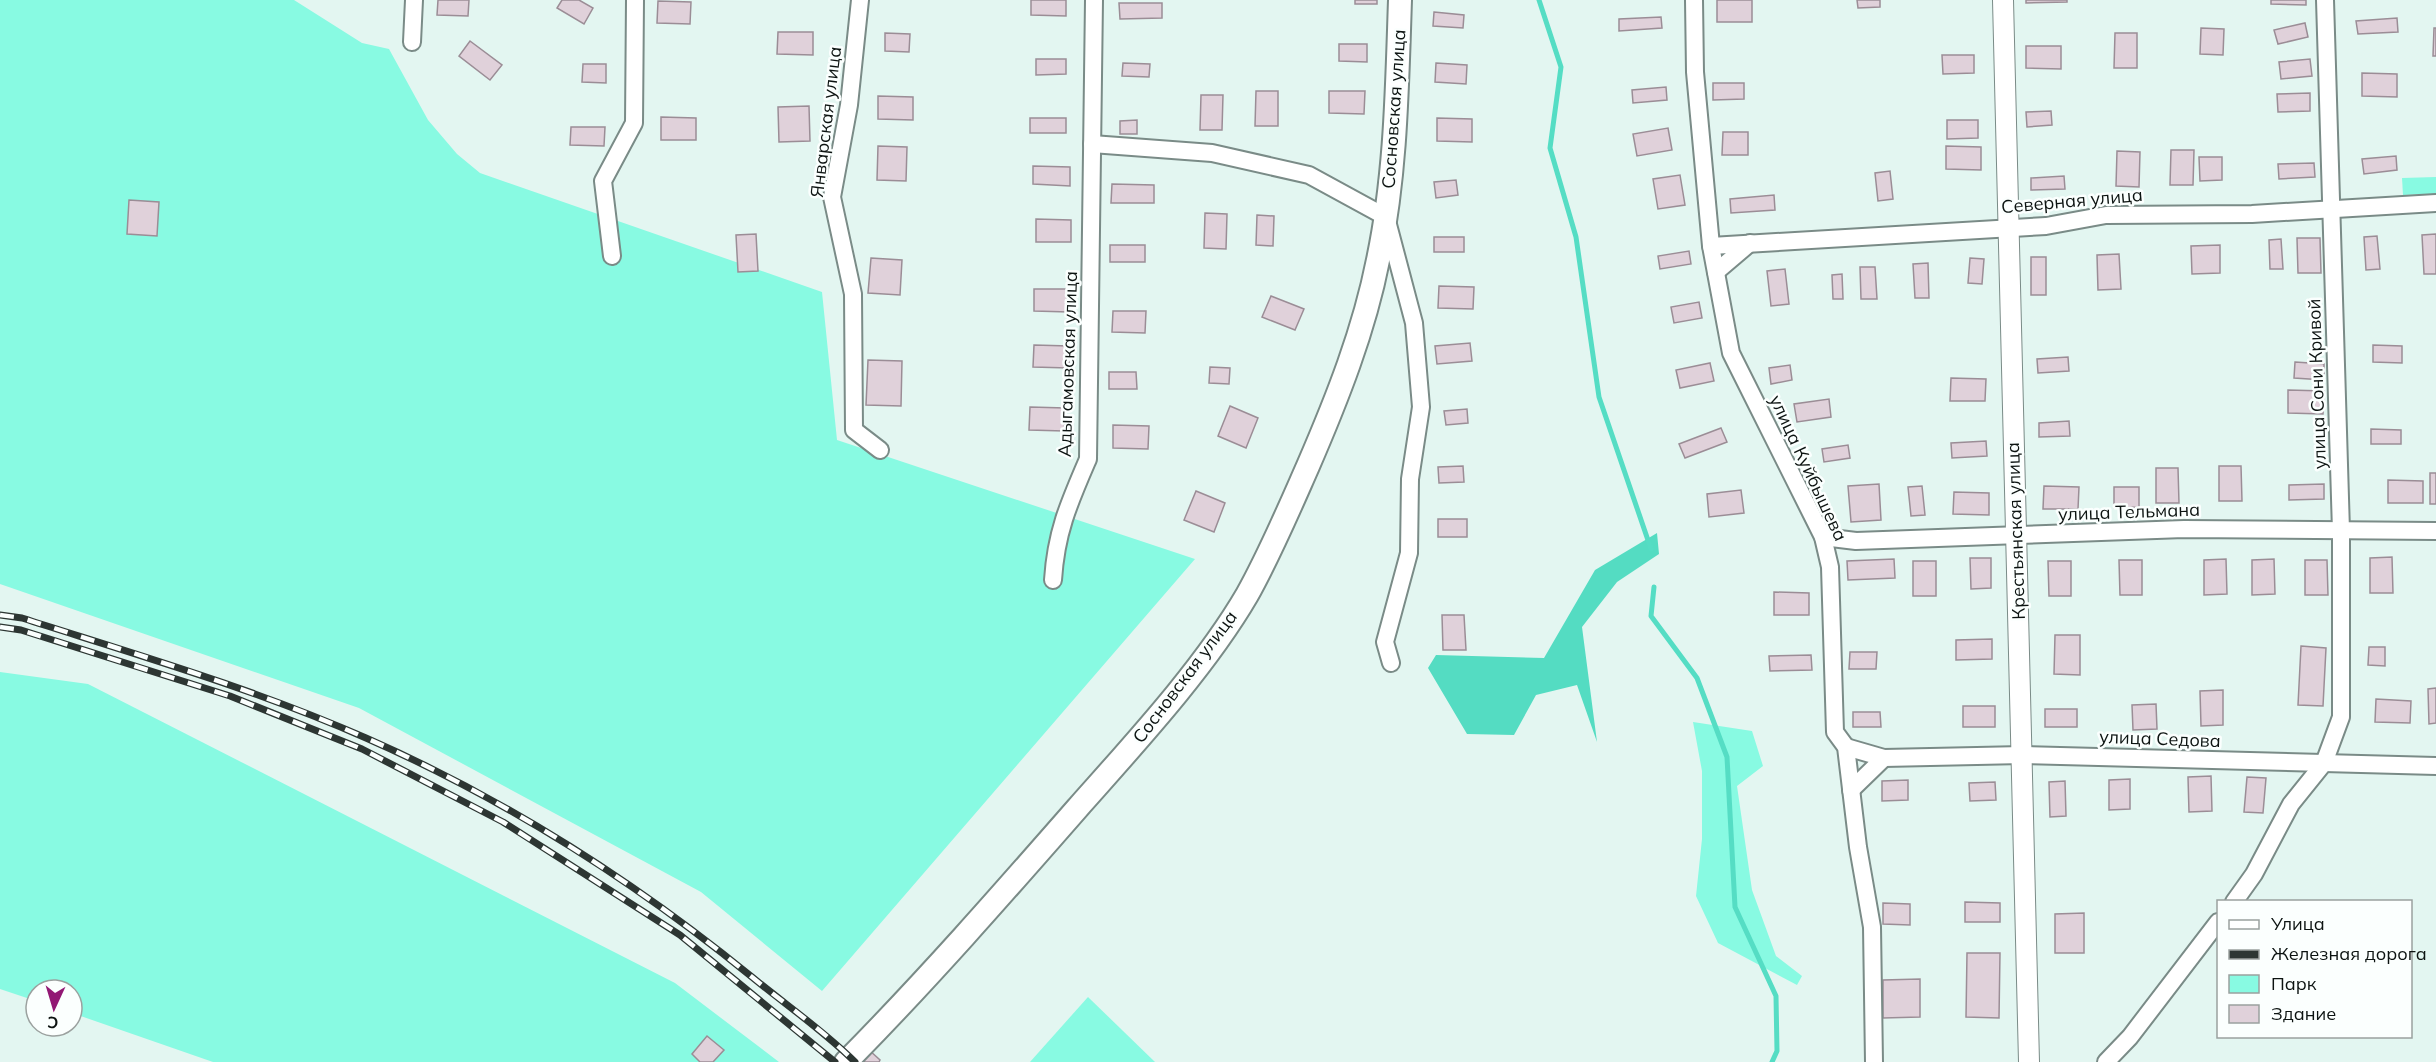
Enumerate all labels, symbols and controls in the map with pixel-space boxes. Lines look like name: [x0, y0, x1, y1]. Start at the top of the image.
street label: Сосновская улица: [1376, 28, 1411, 189]
street label: Январская улица: [805, 45, 846, 199]
street label: Северная улица: [2000, 183, 2144, 218]
street label: Адыгамовская улица: [1053, 271, 1082, 457]
street label: улица Сони Кривой: [2302, 298, 2331, 470]
street label: улица Куйбышева: [1765, 391, 1852, 545]
street label: Крестьянская улица: [2001, 442, 2030, 620]
street label: улица Тельмана: [2058, 498, 2200, 525]
street label: Сосновская улица: [1127, 606, 1242, 747]
street label: улица Седова: [2099, 725, 2221, 752]
legend: [2217, 900, 2412, 1038]
text: Улица: [2270, 912, 2325, 935]
text: Железная дорога: [2271, 942, 2427, 965]
text: Парк: [2271, 972, 2317, 995]
north arrow: [24, 978, 84, 1038]
text: Здание: [2271, 1002, 2336, 1025]
text: С: [47, 1013, 59, 1033]

